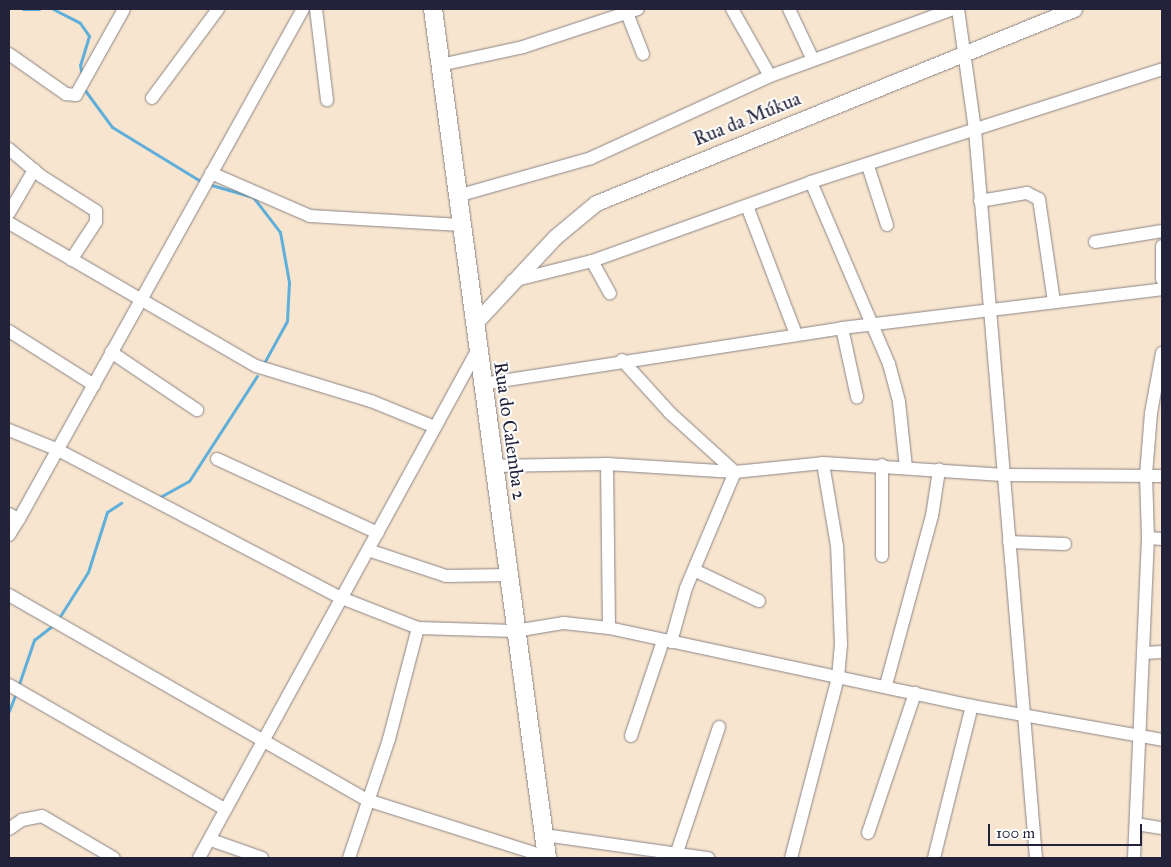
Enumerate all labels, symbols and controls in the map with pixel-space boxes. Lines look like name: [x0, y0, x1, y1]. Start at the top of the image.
street label: Rua da Múkua: [690, 87, 804, 151]
street label: Rua do Calemba 2: [489, 360, 531, 502]
scale bar: [991, 814, 1145, 846]
text: 100 m: [996, 824, 1035, 842]

